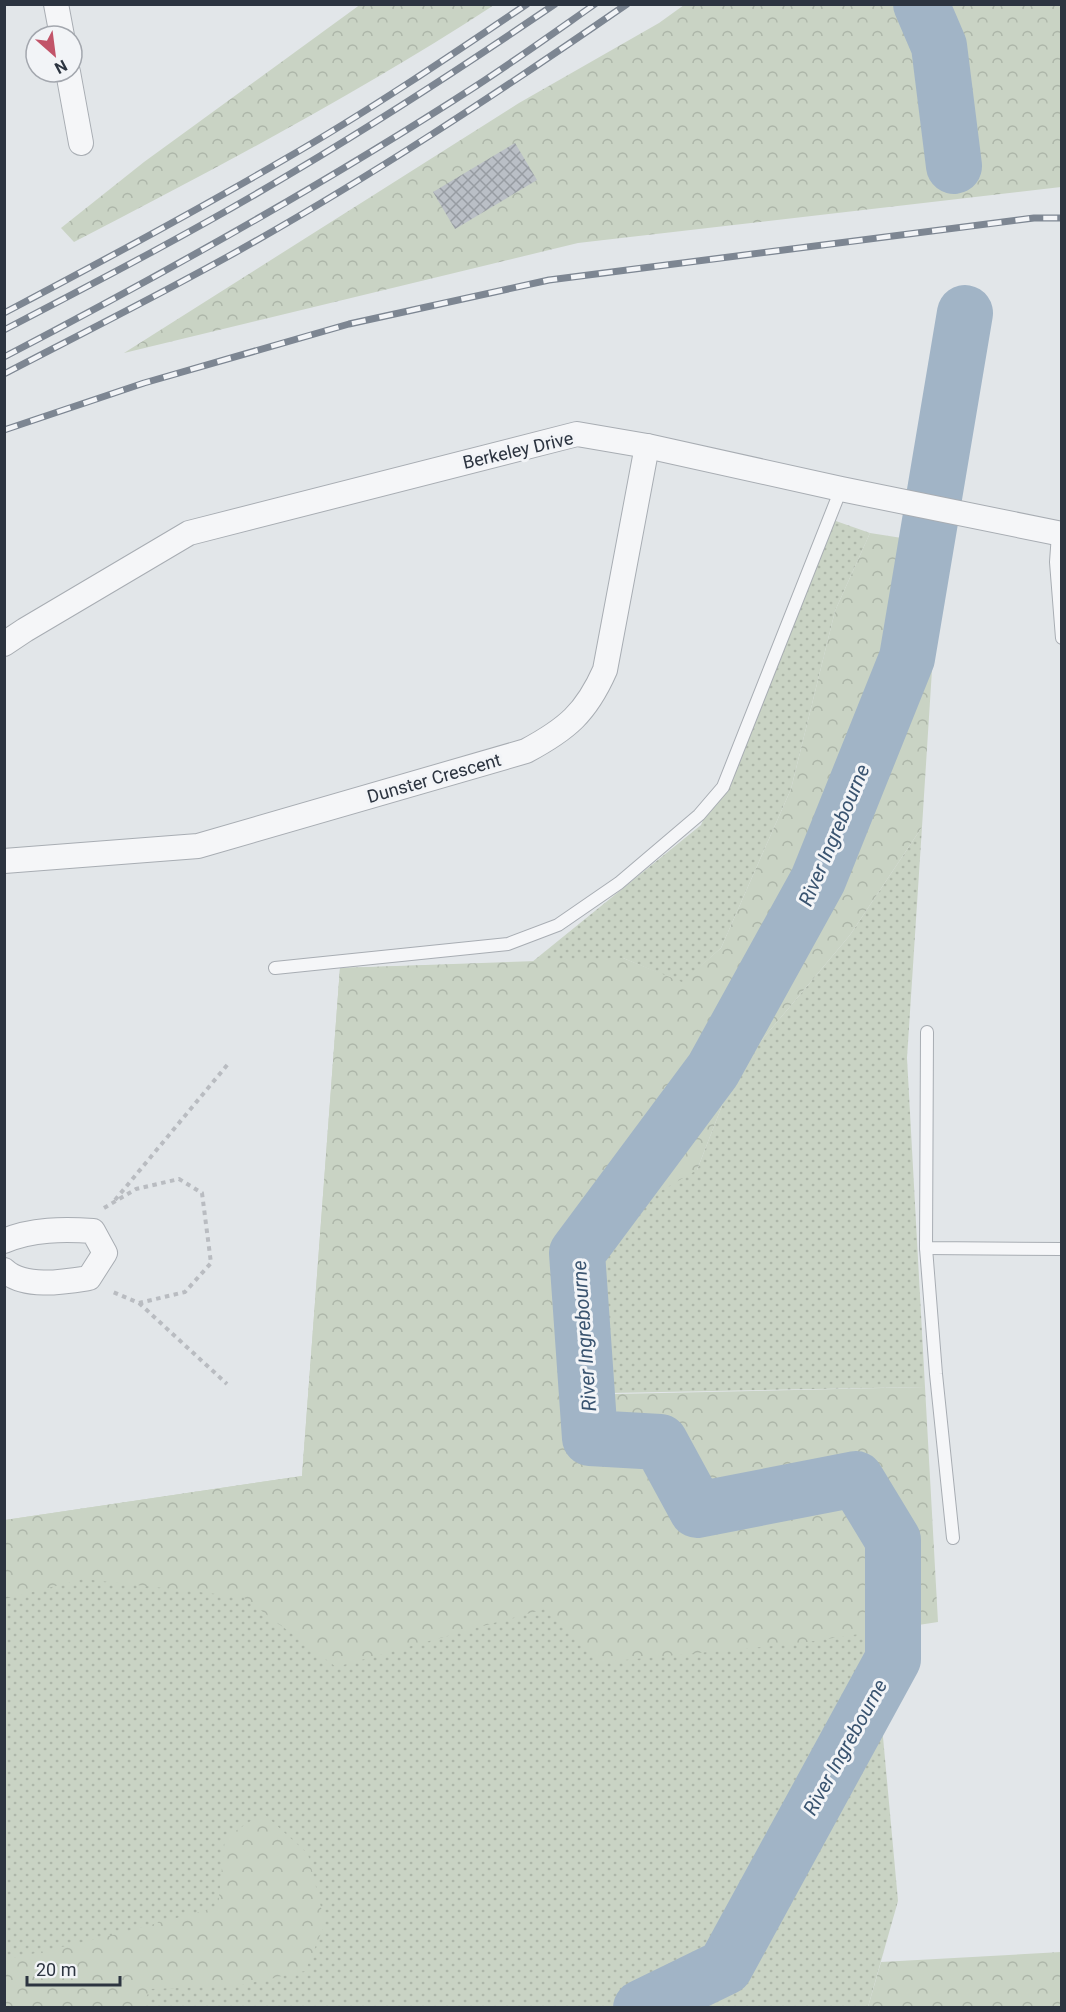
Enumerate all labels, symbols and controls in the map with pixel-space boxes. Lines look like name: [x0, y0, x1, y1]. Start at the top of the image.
north arrow: [24, 24, 84, 84]
text: N: [51, 56, 70, 78]
street label: Berkeley Drive: [461, 427, 575, 473]
street label: Dunster Crescent: [365, 749, 503, 807]
water label: River Ingrebourne: [793, 761, 875, 909]
water label: River Ingrebourne: [567, 1260, 601, 1412]
water label: River Ingrebourne: [798, 1675, 892, 1819]
scale bar: [27, 1949, 120, 1987]
text: 20 m: [36, 1959, 76, 1980]

